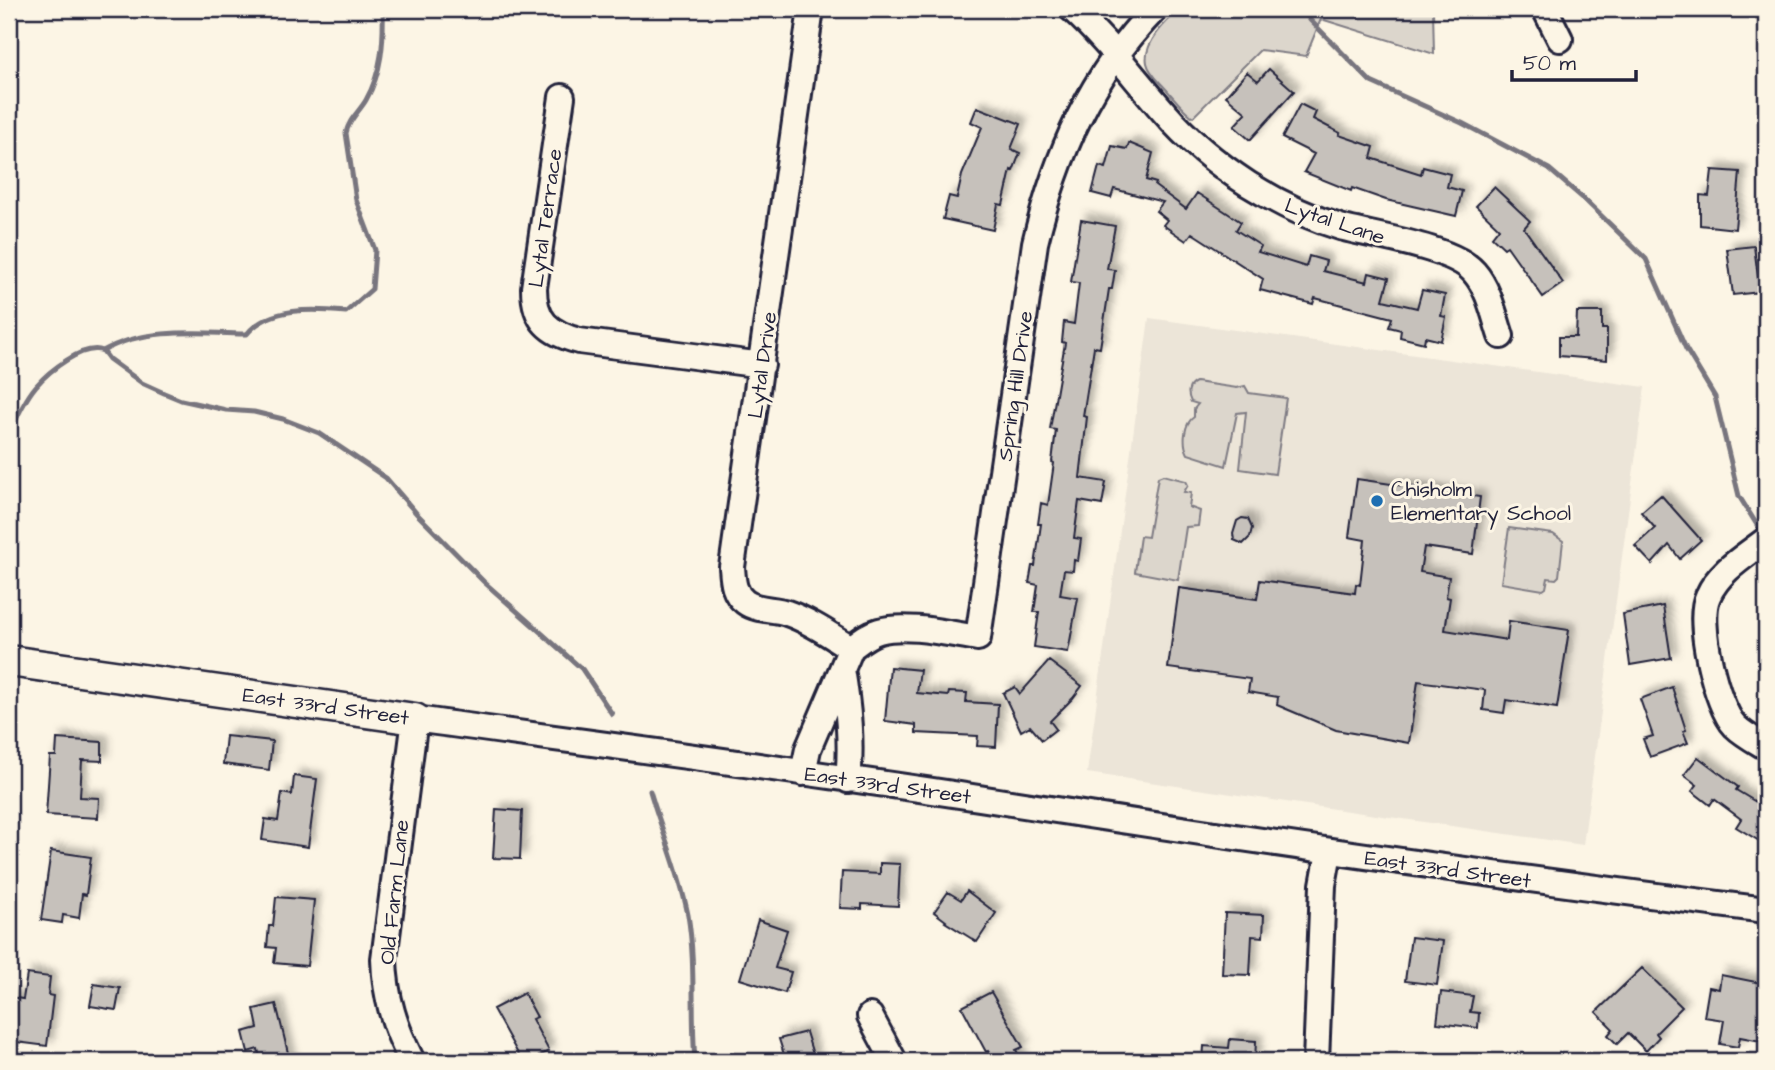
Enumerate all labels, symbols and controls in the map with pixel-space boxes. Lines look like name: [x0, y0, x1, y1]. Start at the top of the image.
scale bar: [1512, 38, 1637, 82]
text: 50 m: [1523, 49, 1577, 78]
street label: Lytal Terrace: [521, 147, 572, 290]
street label: Lytal Lane: [1280, 191, 1389, 254]
street label: Spring Hill Drive: [991, 309, 1042, 463]
street label: Lytal Drive: [741, 310, 786, 421]
place label: Chisholm Elementary School: [1391, 475, 1571, 530]
marker: Chisholm Elementary School: [1369, 493, 1385, 509]
street label: East 33rd Street: [241, 680, 411, 733]
street label: East 33rd Street: [803, 759, 973, 812]
street label: Old Farm Lane: [372, 818, 417, 966]
street label: East 33rd Street: [1363, 843, 1533, 896]

